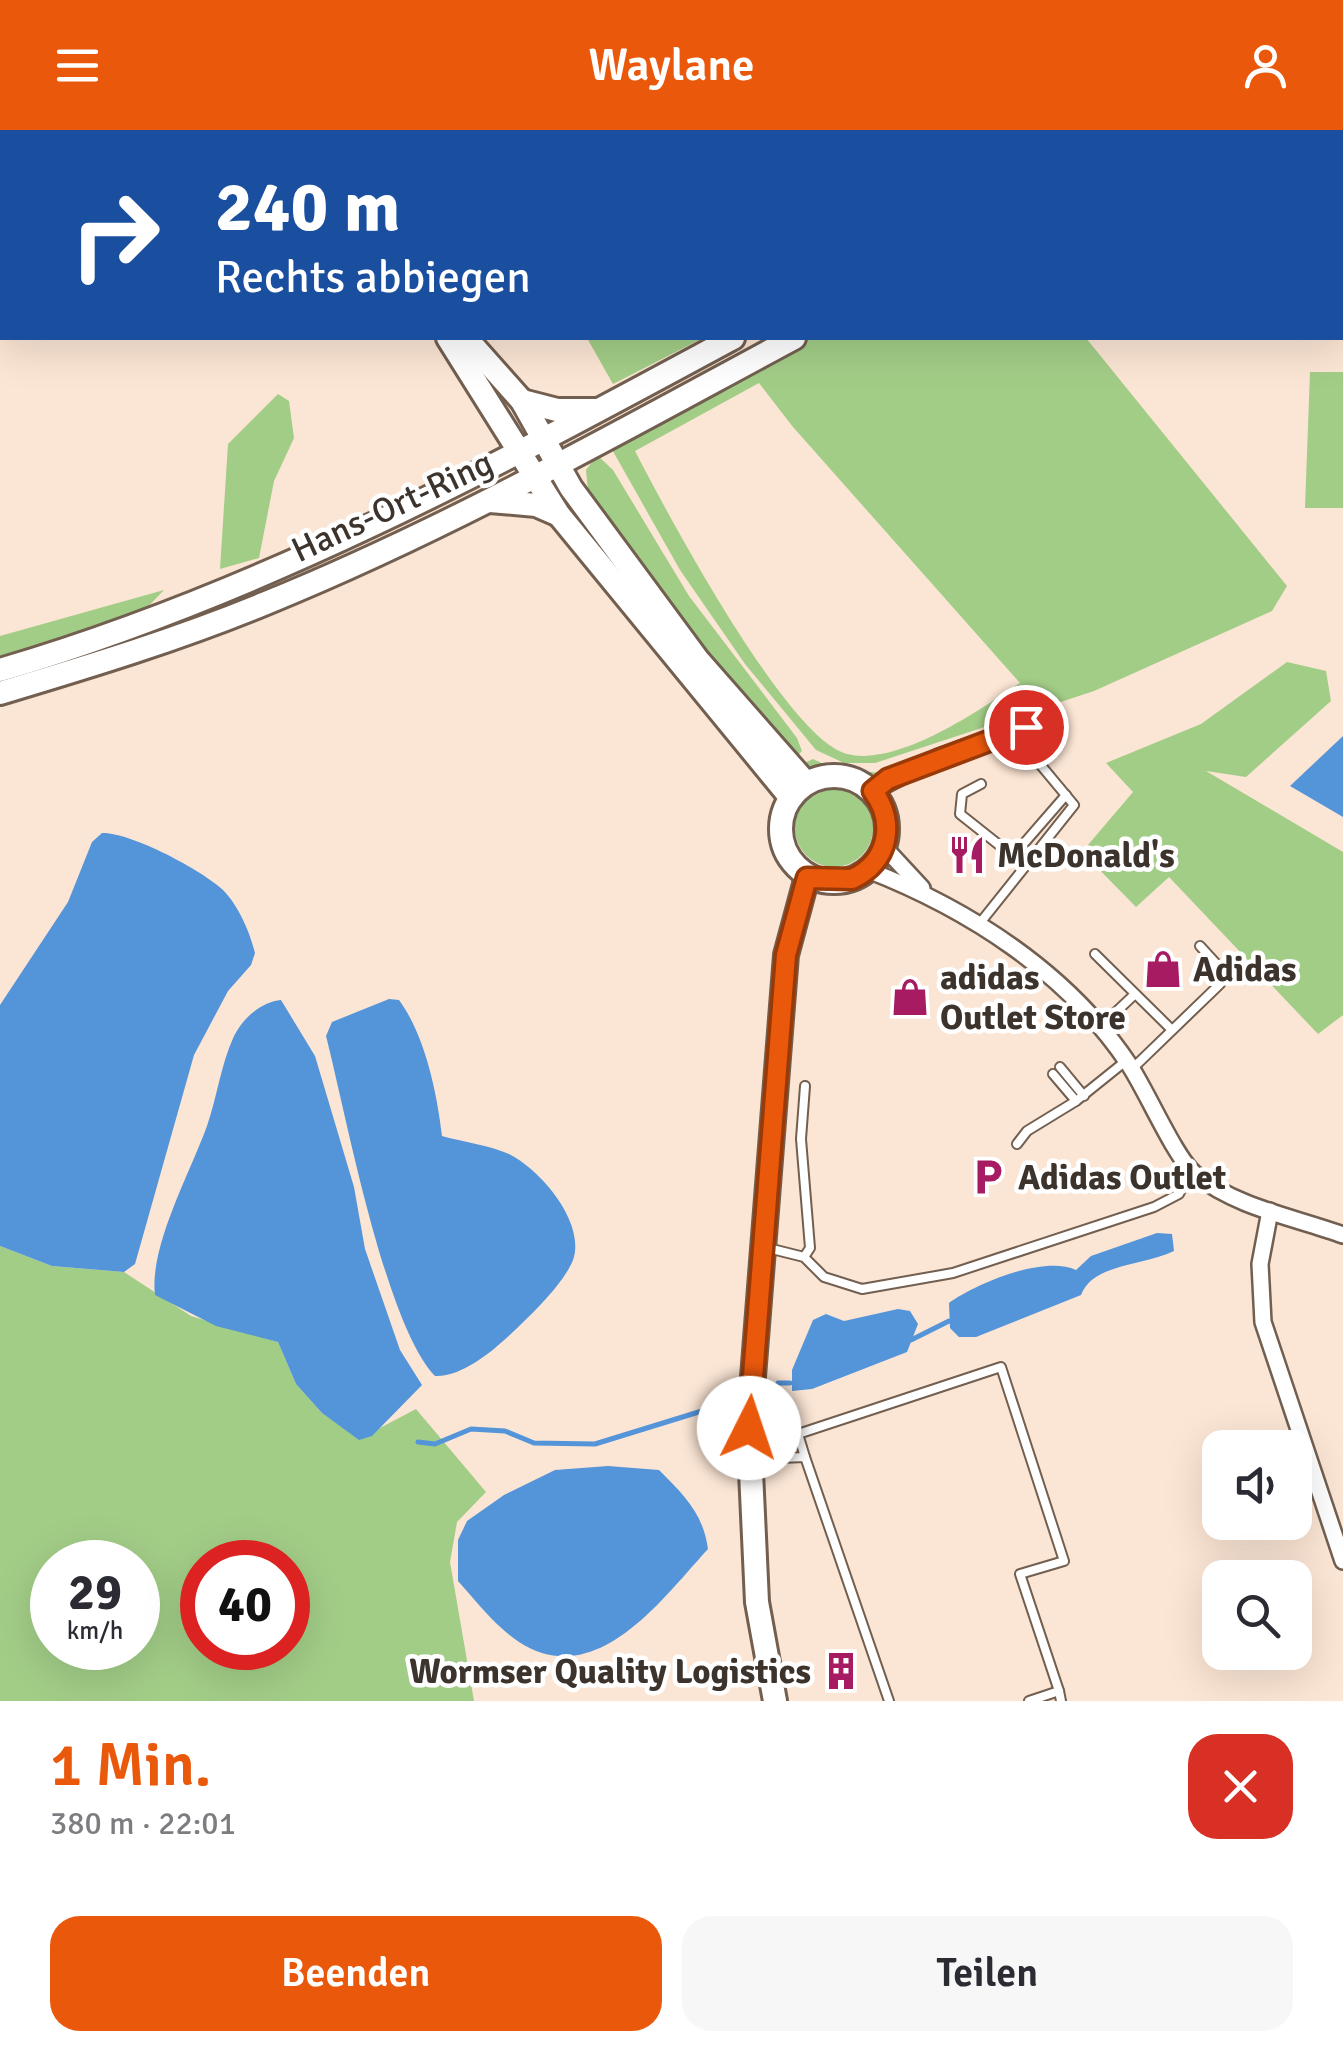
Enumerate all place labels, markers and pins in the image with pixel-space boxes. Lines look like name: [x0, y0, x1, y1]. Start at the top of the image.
pin: [984, 685, 1069, 770]
restaurant icon: McDonald's: [946, 834, 988, 876]
place label: McDonald's: [997, 834, 1175, 877]
shop icon: Adidas: [1142, 948, 1184, 990]
place label: Adidas: [1193, 948, 1297, 991]
place label: adidas Outlet Store: [940, 956, 1126, 1039]
shop icon: adidas Outlet Store: [889, 976, 931, 1018]
parking icon: Adidas Outlet: [967, 1156, 1009, 1198]
place label: Adidas Outlet: [1018, 1156, 1226, 1199]
place label: Wormser Quality Logistics: [409, 1650, 811, 1693]
building icon: Wormser Quality Logistics: [820, 1650, 862, 1692]

